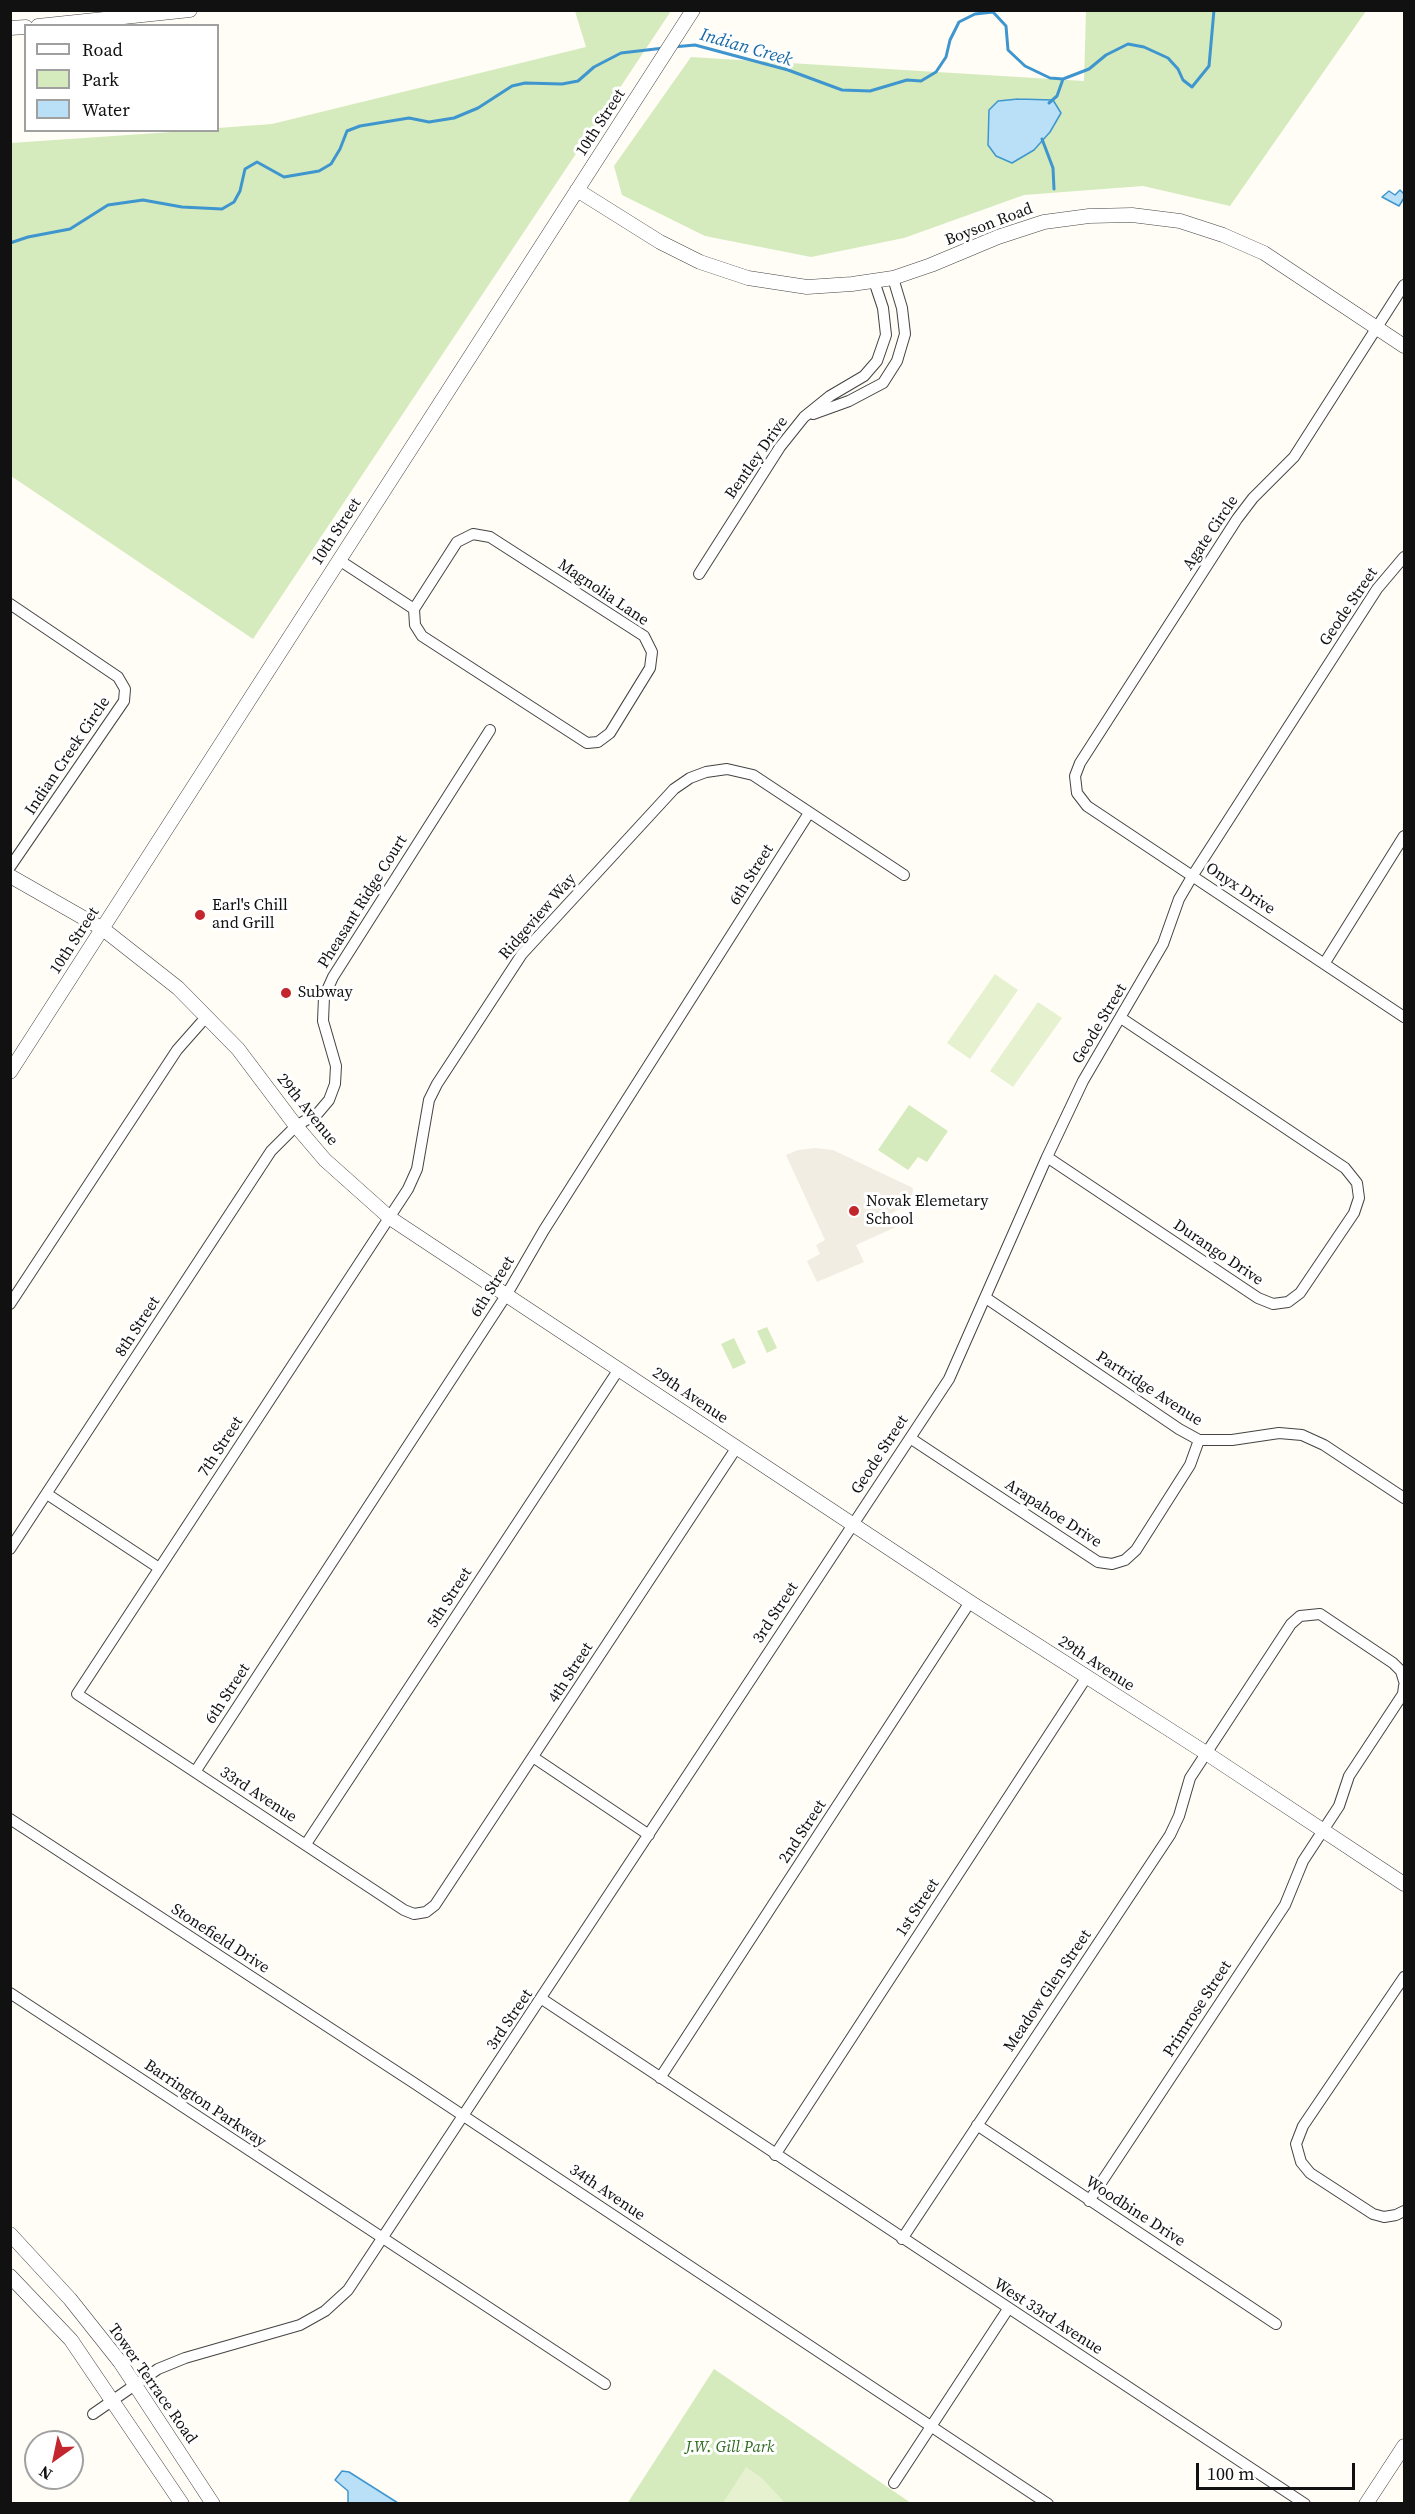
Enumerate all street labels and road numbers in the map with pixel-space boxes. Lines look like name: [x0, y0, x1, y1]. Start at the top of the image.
street label: 10th Street: [572, 86, 630, 160]
street label: Boyson Road: [943, 200, 1035, 250]
street label: Bentley Drive: [722, 413, 792, 503]
street label: Agate Circle: [1179, 492, 1243, 574]
street label: 10th Street: [308, 495, 366, 569]
street label: Magnolia Lane: [554, 556, 652, 630]
street label: Geode Street: [1316, 564, 1382, 650]
street label: Indian Creek Circle: [21, 693, 115, 819]
street label: Pheasant Ridge Court: [314, 832, 412, 972]
street label: 6th Street: [726, 841, 778, 909]
street label: Onyx Drive: [1202, 859, 1278, 919]
street label: Ridgeview Way: [496, 870, 580, 964]
street label: 10th Street: [46, 904, 104, 978]
street label: Geode Street: [1069, 980, 1131, 1068]
street label: 29th Avenue: [272, 1070, 342, 1150]
street label: Durango Drive: [1169, 1216, 1267, 1290]
street label: 6th Street: [467, 1253, 519, 1321]
street label: 8th Street: [111, 1293, 165, 1361]
street label: Partridge Avenue: [1092, 1348, 1206, 1430]
street label: 29th Avenue: [649, 1364, 731, 1428]
street label: Geode Street: [847, 1412, 913, 1498]
street label: 7th Street: [194, 1413, 248, 1481]
street label: Arapahoe Drive: [1001, 1476, 1105, 1552]
street label: 5th Street: [423, 1564, 477, 1632]
street label: 3rd Street: [749, 1579, 803, 1647]
street label: 29th Avenue: [1054, 1632, 1138, 1696]
street label: 4th Street: [544, 1639, 598, 1707]
street label: 6th Street: [201, 1660, 255, 1728]
street label: 33rd Avenue: [216, 1763, 300, 1827]
street label: 2nd Street: [775, 1797, 831, 1867]
street label: 1st Street: [892, 1875, 944, 1941]
street label: Stonefield Drive: [167, 1900, 273, 1978]
street label: Meadow Glen Street: [1000, 1926, 1096, 2056]
street label: Primrose Street: [1160, 1957, 1236, 2061]
street label: 3rd Street: [483, 1986, 537, 2054]
street label: Barrington Parkway: [140, 2056, 270, 2152]
street label: 34th Avenue: [566, 2161, 648, 2225]
street label: Woodbine Drive: [1082, 2173, 1188, 2251]
street label: West 33rd Avenue: [990, 2275, 1106, 2359]
street label: Tower Terrace Road: [103, 2320, 201, 2448]

